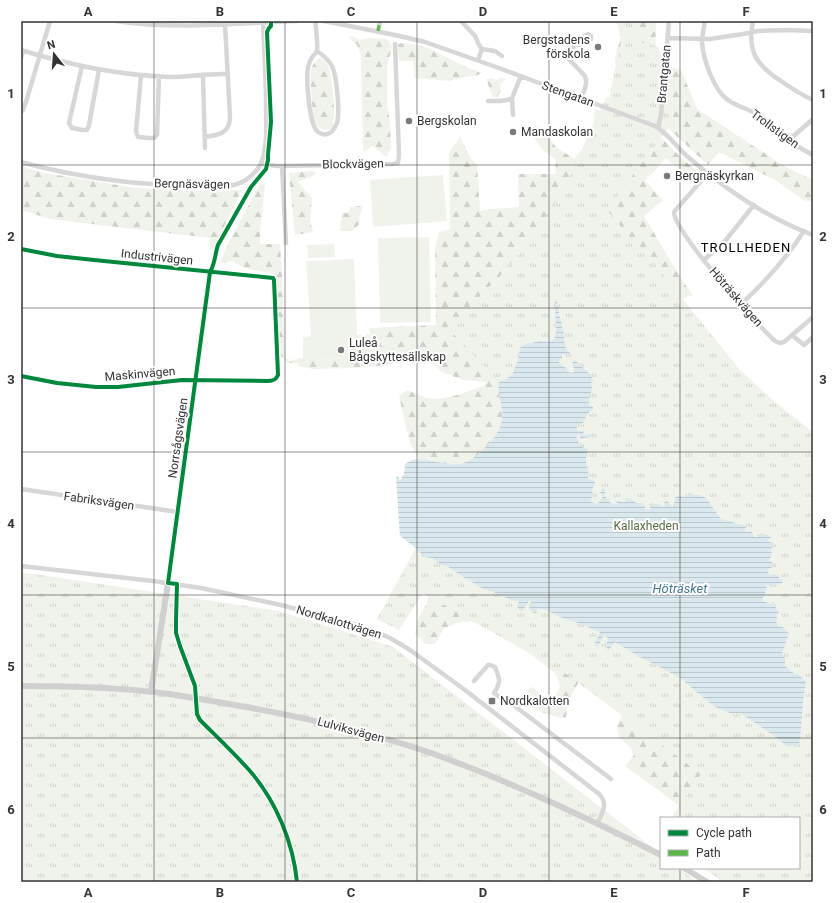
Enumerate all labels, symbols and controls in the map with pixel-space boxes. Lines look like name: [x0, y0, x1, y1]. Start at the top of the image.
text: A: [84, 4, 93, 19]
text: B: [216, 4, 224, 19]
text: C: [347, 4, 356, 19]
text: D: [479, 4, 487, 19]
text: E: [610, 4, 618, 19]
text: F: [742, 4, 750, 19]
place label: Bergstadens förskola: [523, 33, 590, 61]
north arrow: [34, 34, 74, 74]
text: N: [46, 37, 57, 52]
marker: Bergstadens förskola: [593, 42, 603, 52]
street label: Brantgatan: [654, 44, 674, 104]
street label: Stengatan: [540, 78, 596, 110]
text: 1: [7, 86, 15, 101]
text: 1: [819, 86, 827, 101]
street label: Trollstigen: [748, 107, 802, 151]
place label: Bergskolan: [417, 114, 477, 128]
marker: Bergskolan: [404, 116, 414, 126]
place label: Mandaskolan: [521, 125, 593, 139]
marker: Mandaskolan: [508, 127, 518, 137]
street label: Blockvägen: [322, 156, 384, 172]
place label: Bergnäskyrkan: [675, 169, 754, 183]
marker: Bergnäskyrkan: [662, 171, 672, 181]
street label: Bergnäsvägen: [154, 176, 230, 192]
text: 2: [7, 229, 15, 244]
text: 2: [819, 229, 827, 244]
district label: TROLLHEDEN: [701, 240, 791, 255]
street label: Industrivägen: [120, 246, 194, 268]
street label: Höträskvägen: [706, 265, 766, 329]
place label: Luleå Bågskyttesällskap: [349, 336, 446, 364]
marker: Luleå Bågskyttesällskap: [336, 345, 346, 355]
street label: Maskinvägen: [104, 364, 176, 384]
text: 3: [7, 372, 15, 387]
text: 3: [819, 372, 827, 387]
street label: Norrsågsvägen: [165, 397, 191, 479]
street label: Fabriksvägen: [63, 489, 135, 513]
text: 4: [7, 516, 15, 531]
text: 4: [819, 516, 827, 531]
park label: Kallaxheden: [613, 519, 679, 533]
water label: Höträsket: [653, 581, 708, 596]
street label: Nordkalottvägen: [295, 602, 383, 642]
text: 5: [7, 659, 15, 674]
text: 5: [819, 659, 827, 674]
place label: Nordkalotten: [500, 694, 569, 708]
marker: Nordkalotten: [487, 696, 497, 706]
street label: Lulviksvägen: [316, 714, 386, 746]
text: 6: [7, 802, 15, 817]
text: 6: [819, 802, 827, 817]
legend: [660, 817, 800, 869]
text: Cycle path: [696, 826, 752, 840]
text: Path: [696, 846, 721, 860]
text: A: [84, 885, 93, 900]
text: B: [216, 885, 224, 900]
text: C: [347, 885, 356, 900]
text: D: [479, 885, 487, 900]
text: E: [610, 885, 618, 900]
text: F: [742, 885, 750, 900]

